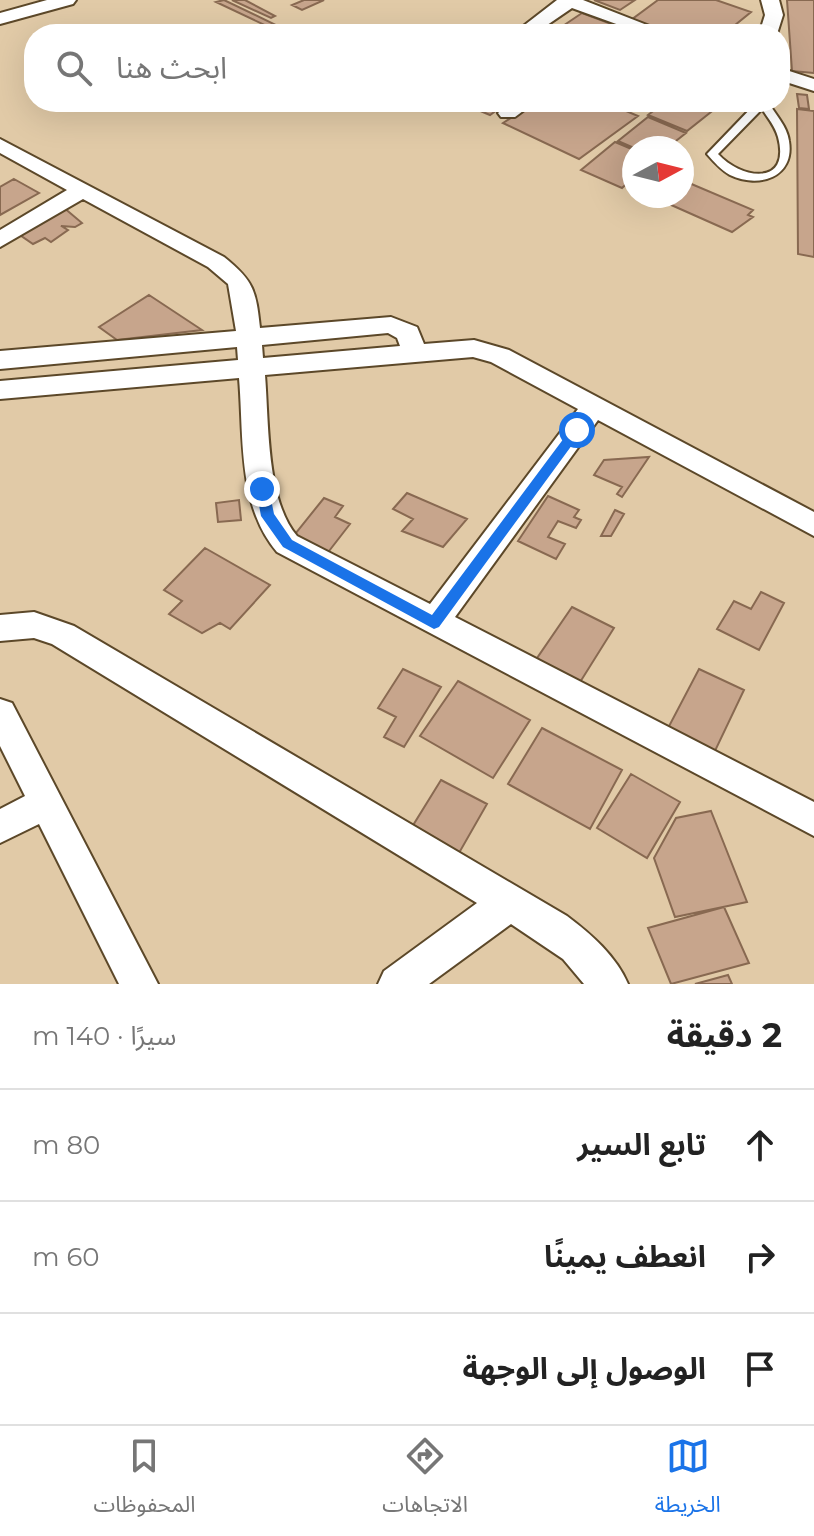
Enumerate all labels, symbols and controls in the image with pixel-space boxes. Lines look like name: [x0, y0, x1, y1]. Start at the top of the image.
search box: [24, 24, 790, 112]
icon: search: [52, 46, 96, 90]
text: ابحث هنا: [116, 49, 227, 86]
north arrow: [622, 136, 694, 208]
route start: [559, 412, 595, 448]
route end: [244, 471, 280, 507]
text: 2 دقيقة: [667, 1014, 782, 1056]
text: سيرًا · 140 m: [32, 1020, 176, 1052]
icon: ahead: [738, 1123, 782, 1167]
text: تابع السير: [577, 1126, 706, 1163]
text: 80 m: [32, 1129, 100, 1161]
icon: right: [738, 1235, 782, 1279]
text: انعطف يمينًا: [544, 1238, 706, 1275]
text: 60 m: [32, 1241, 99, 1273]
icon: arrive: [738, 1347, 782, 1391]
text: الوصول إلى الوجهة: [462, 1350, 706, 1387]
tab: المحفوظات: [93, 1434, 195, 1528]
tab: الاتجاهات: [382, 1434, 468, 1528]
tab: الخريطة: [655, 1434, 721, 1528]

